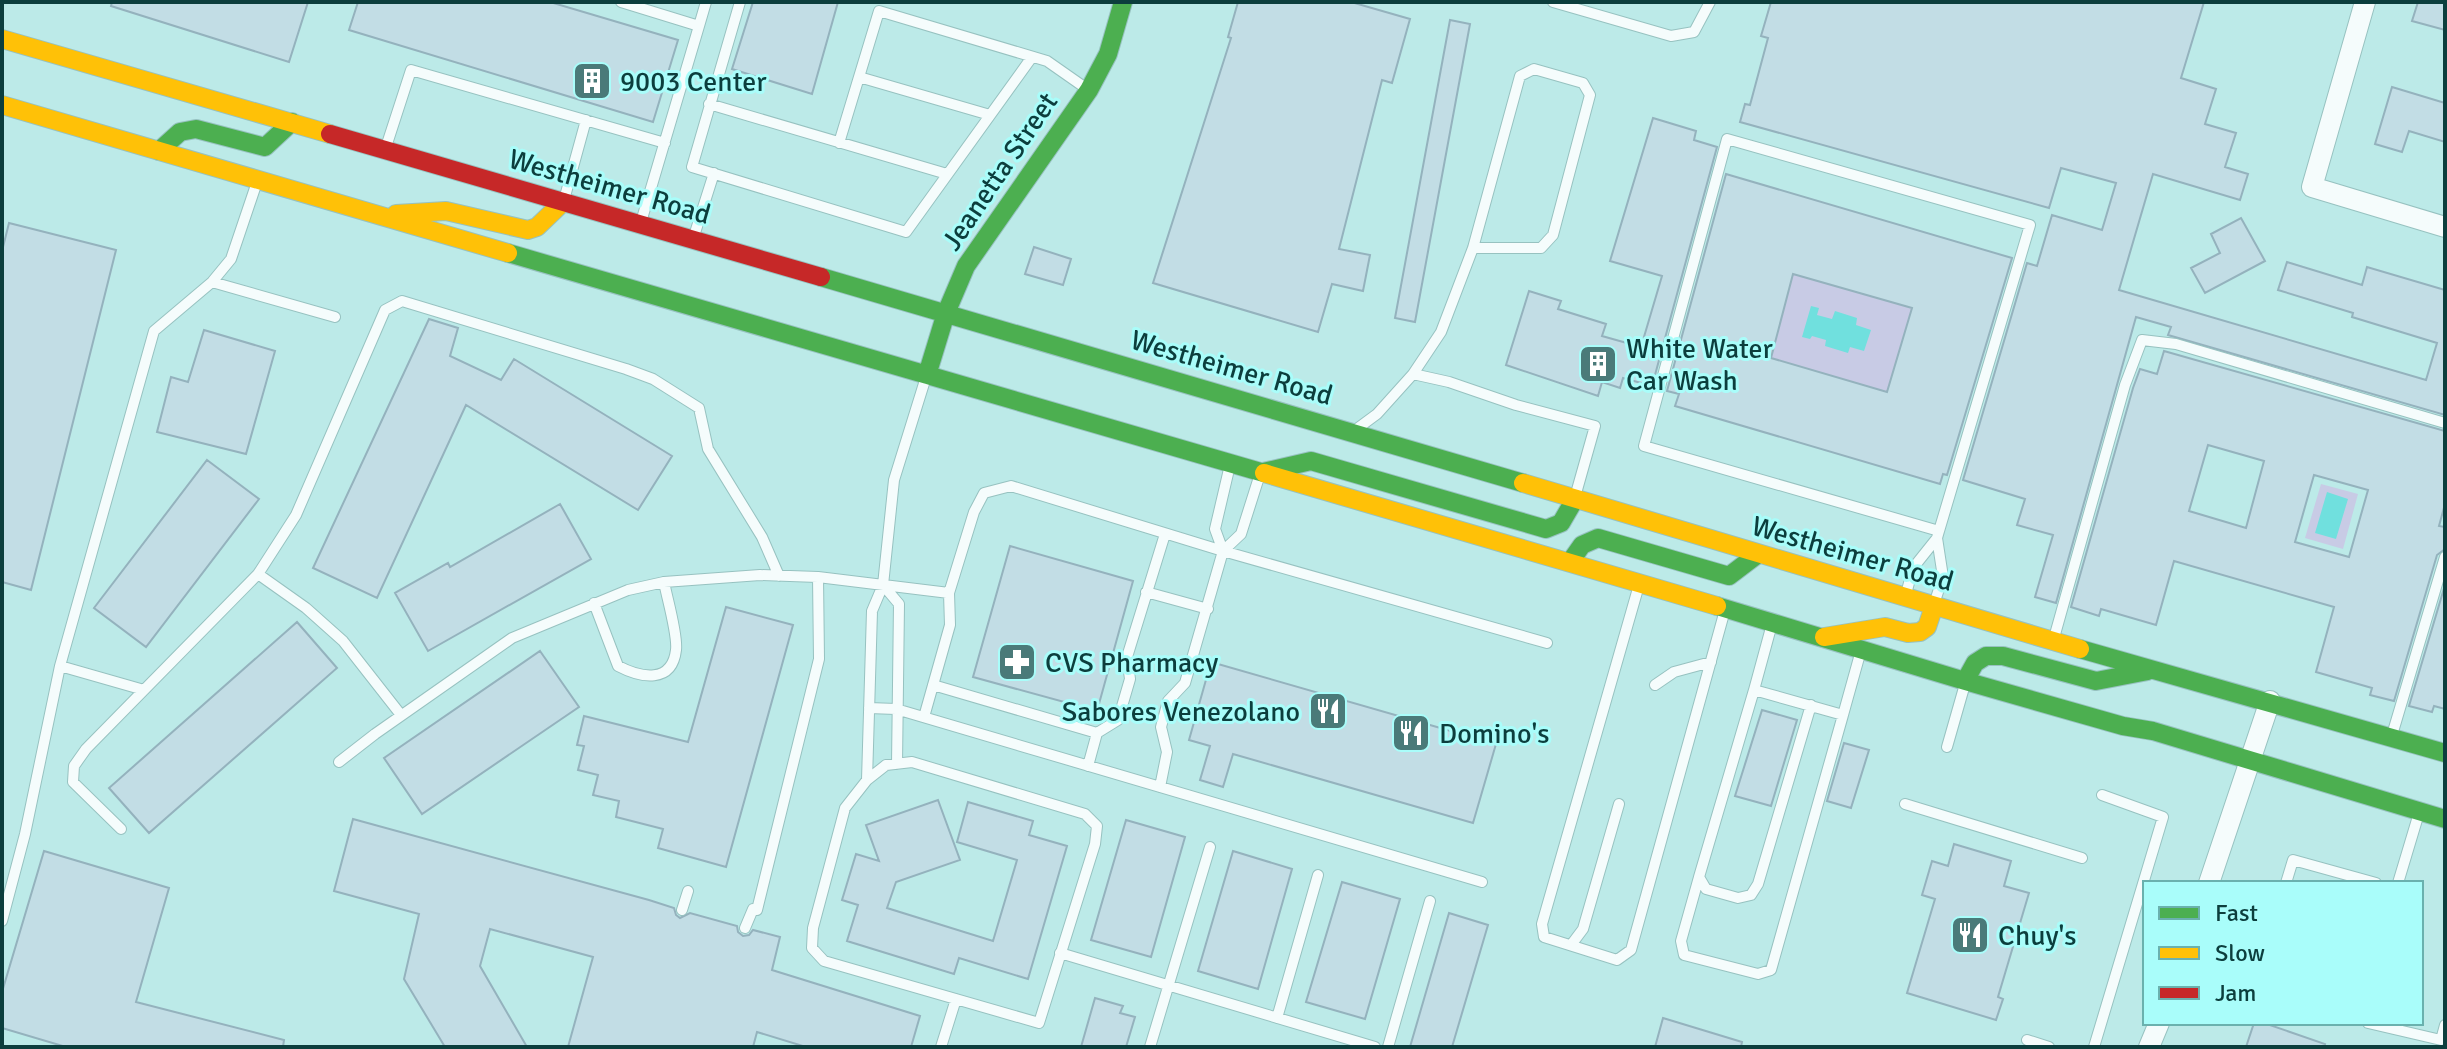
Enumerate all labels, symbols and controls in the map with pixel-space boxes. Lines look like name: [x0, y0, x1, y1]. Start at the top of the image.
building icon: 9003 Center: [571, 60, 613, 102]
place label: 9003 Center: [620, 65, 767, 99]
street label: Jeanetta Street: [935, 86, 1065, 257]
street label: Westheimer Road: [505, 142, 715, 232]
street label: Westheimer Road: [1127, 323, 1337, 413]
place label: White Water Car Wash: [1626, 332, 1773, 398]
building icon: White Water Car Wash: [1577, 343, 1619, 385]
street label: Westheimer Road: [1748, 509, 1958, 599]
pharmacy icon: CVS Pharmacy: [996, 641, 1038, 683]
place label: CVS Pharmacy: [1045, 646, 1218, 680]
restaurant icon: Sabores Venezolano: [1307, 690, 1349, 732]
place label: Sabores Venezolano: [1062, 695, 1300, 729]
restaurant icon: Domino's: [1390, 712, 1432, 754]
place label: Domino's: [1439, 717, 1549, 751]
legend: [2143, 881, 2423, 1025]
text: Fast: [2215, 898, 2258, 928]
restaurant icon: Chuy's: [1949, 914, 1991, 956]
place label: Chuy's: [1998, 919, 2077, 953]
text: Slow: [2215, 938, 2265, 968]
text: Jam: [2215, 978, 2256, 1008]

